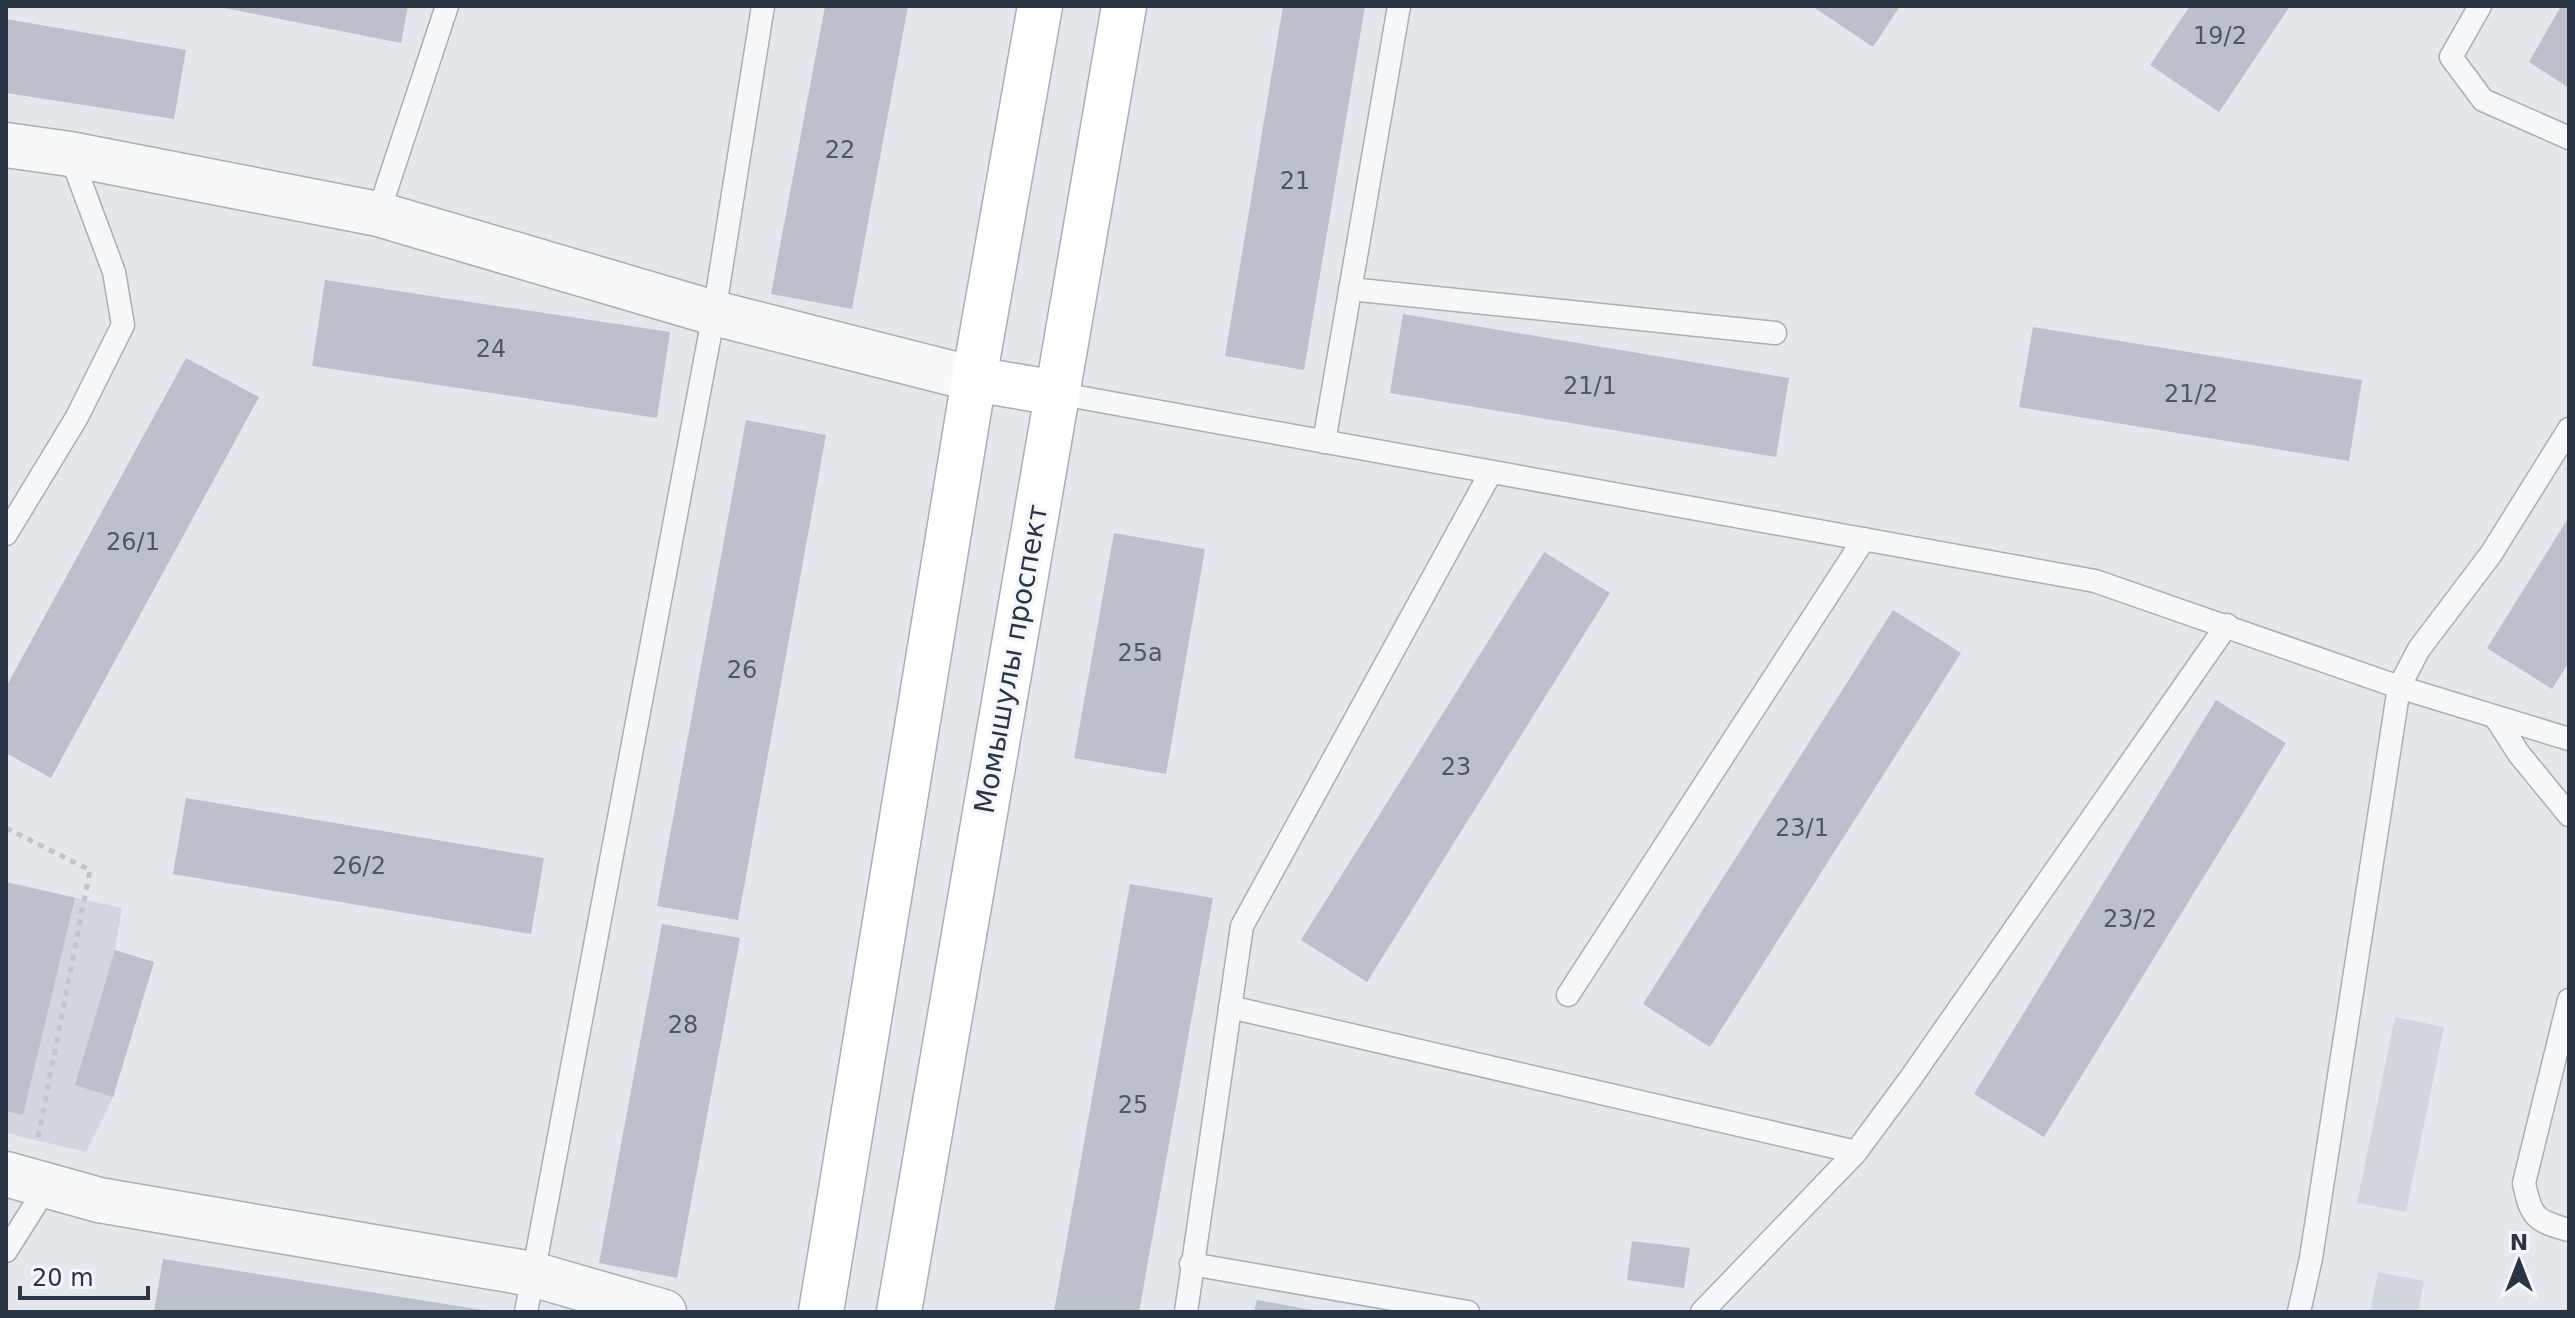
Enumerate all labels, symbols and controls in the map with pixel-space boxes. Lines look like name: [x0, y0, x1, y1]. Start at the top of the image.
house number: 19/2: [2193, 22, 2247, 50]
house number: 22: [825, 136, 855, 164]
house number: 21: [1280, 167, 1310, 195]
house number: 24: [476, 335, 506, 363]
house number: 21/1: [1563, 372, 1617, 400]
house number: 21/2: [2164, 380, 2218, 408]
street label: Момышулы проспект: [968, 502, 1054, 816]
house number: 26/1: [106, 528, 160, 556]
house number: 25а: [1117, 639, 1163, 667]
house number: 26: [727, 656, 757, 684]
house number: 23: [1441, 753, 1471, 781]
house number: 23/1: [1775, 814, 1829, 842]
house number: 26/2: [332, 852, 386, 880]
house number: 23/2: [2103, 905, 2157, 933]
house number: 28: [668, 1011, 698, 1039]
house number: 25: [1118, 1091, 1148, 1119]
north arrow: [2479, 1222, 2559, 1302]
text: N: [2510, 1230, 2528, 1255]
scale bar: [20, 1250, 148, 1300]
text: 20 m: [32, 1264, 94, 1292]

